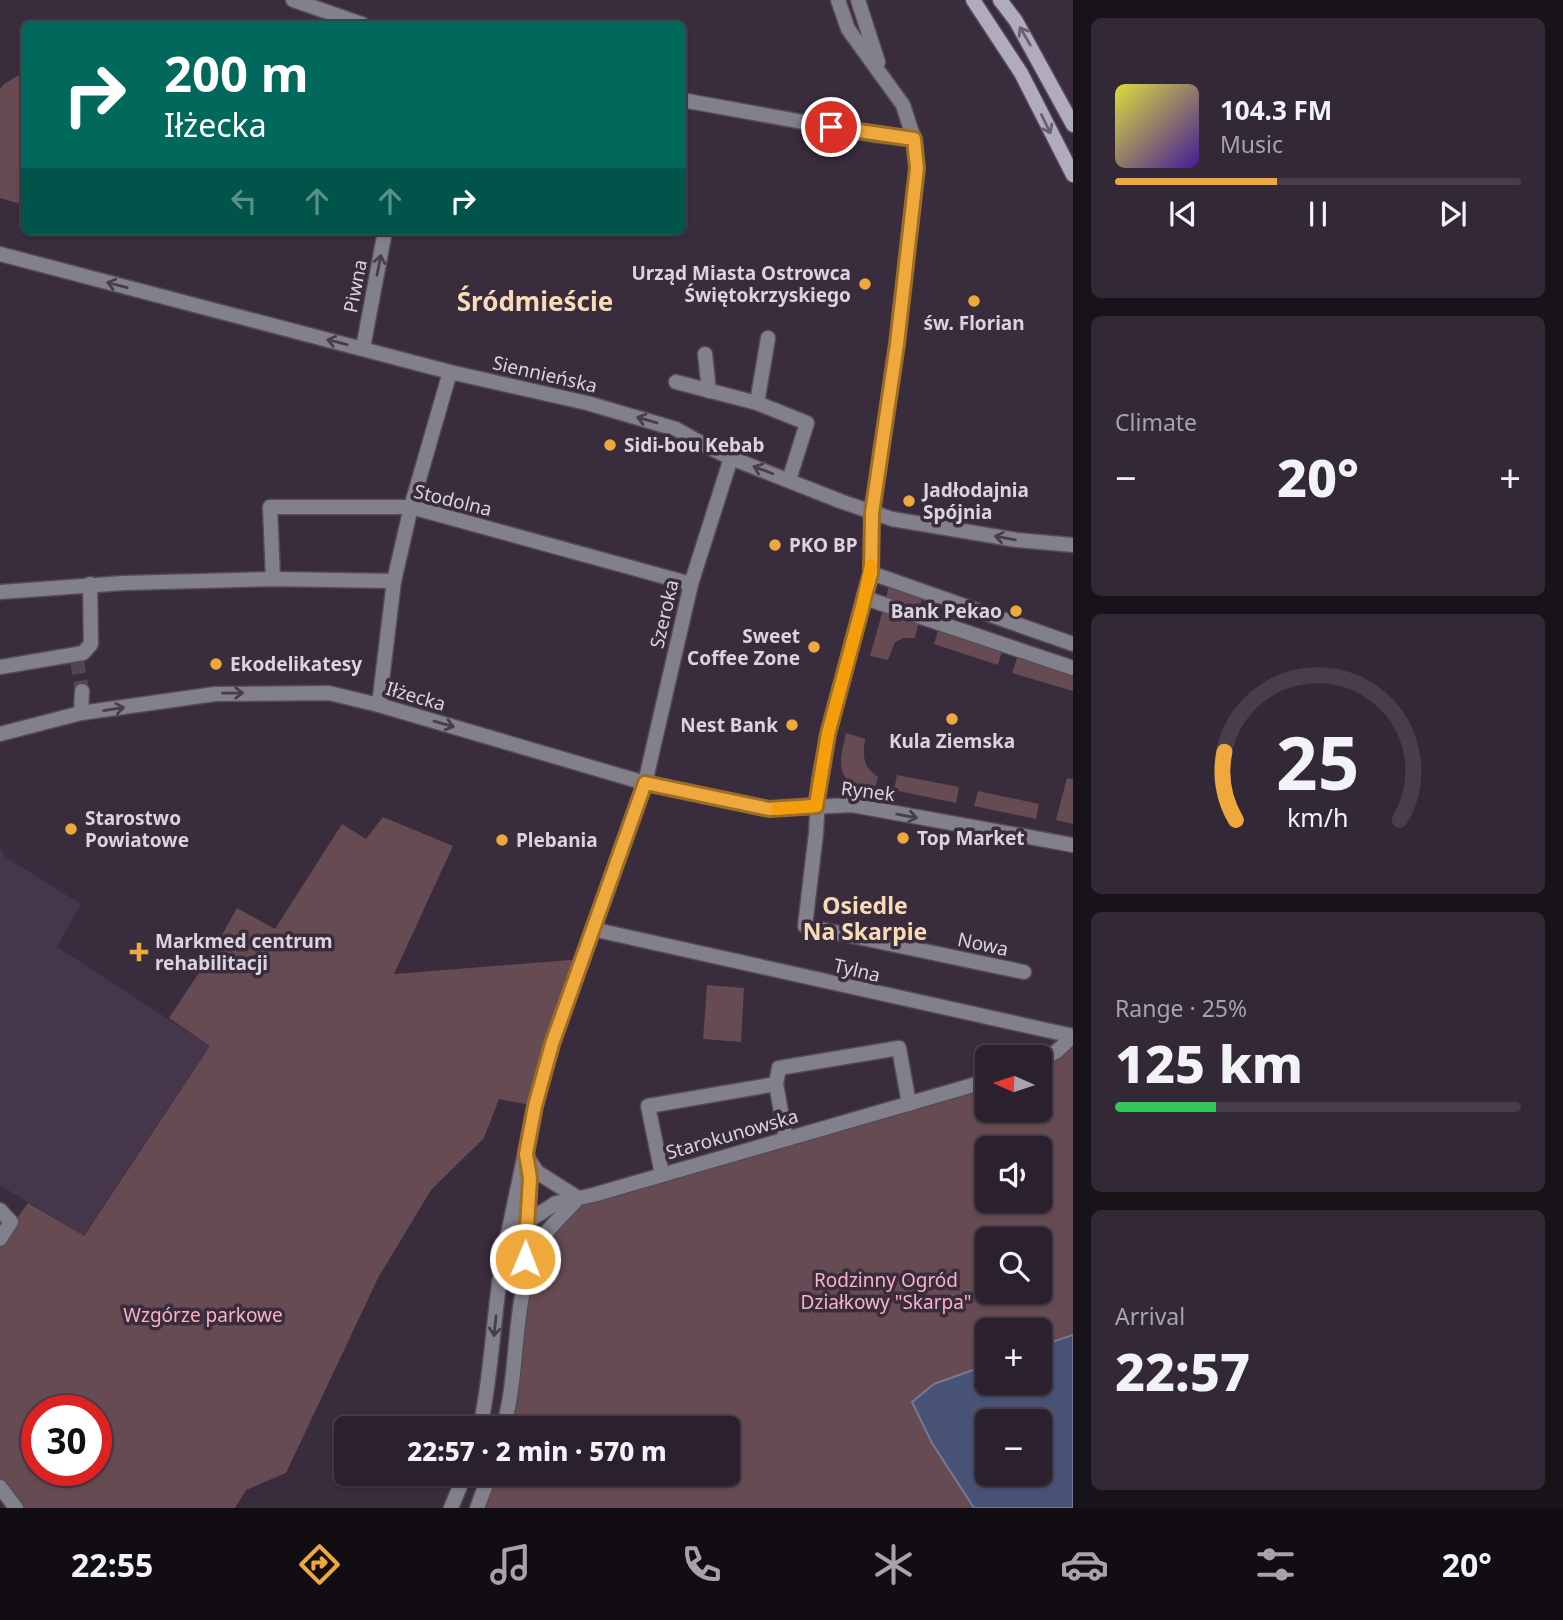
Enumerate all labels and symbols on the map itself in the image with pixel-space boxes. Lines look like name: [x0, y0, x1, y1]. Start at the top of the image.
one-way arrow: [1018, 27, 1032, 47]
pin: [801, 97, 861, 157]
one-way arrow: [1040, 113, 1054, 134]
one-way arrow: [372, 254, 386, 277]
street label: Piwna: [337, 257, 373, 315]
place label: Urząd Miasta Ostrowca Świętokrzyskiego: [631, 260, 851, 308]
marker: Urząd Miasta Ostrowca Świętokrzyskiego: [857, 276, 873, 292]
one-way arrow: [106, 278, 128, 291]
district label: Śródmieście: [457, 283, 613, 319]
marker: św. Florian: [966, 293, 982, 309]
place label: św. Florian: [923, 310, 1025, 336]
one-way arrow: [326, 335, 349, 348]
street label: Siennieńska: [490, 349, 600, 399]
one-way arrow: [636, 413, 659, 426]
place label: Sidi-bou Kebab: [624, 432, 764, 458]
marker: Sidi-bou Kebab: [602, 437, 618, 453]
one-way arrow: [753, 462, 775, 475]
place label: Jadłodajnia Spójnia: [921, 477, 1029, 525]
street label: Stodolna: [411, 478, 495, 522]
marker: Jadłodajnia Spójnia: [901, 493, 917, 509]
one-way arrow: [994, 531, 1017, 544]
place label: PKO BP: [789, 532, 857, 558]
marker: PKO BP: [767, 537, 783, 553]
street label: Szeroka: [643, 577, 685, 651]
place label: Bank Pekao: [891, 598, 1002, 624]
marker: Bank Pekao: [1008, 603, 1024, 619]
place label: Sweet Coffee Zone: [687, 623, 800, 671]
marker: Sweet Coffee Zone: [806, 639, 822, 655]
place label: Ekodelikatesy: [230, 651, 362, 677]
marker: Ekodelikatesy: [208, 656, 224, 672]
street label: Iłżecka: [383, 675, 449, 717]
one-way arrow: [221, 686, 244, 700]
one-way arrow: [103, 702, 125, 715]
marker: Kula Ziemska: [944, 711, 960, 727]
place label: Nest Bank: [680, 712, 778, 738]
marker: Nest Bank: [784, 717, 800, 733]
one-way arrow: [433, 719, 455, 732]
place label: Kula Ziemska: [889, 728, 1015, 754]
street label: Rynek: [840, 775, 896, 807]
place label: Starostwo Powiatowe: [85, 805, 189, 853]
one-way arrow: [895, 809, 918, 823]
marker: Starostwo Powiatowe: [63, 821, 79, 837]
place label: Top Market: [917, 825, 1025, 851]
place label: Plebania: [516, 827, 598, 853]
marker: Top Market: [895, 830, 911, 846]
marker: Plebania: [494, 832, 510, 848]
district label: Osiedle Na Skarpie: [803, 889, 927, 947]
street label: Nowa: [955, 926, 1011, 962]
place label: Markmed centrum rehabilitacji: [155, 928, 333, 976]
marker: Markmed centrum rehabilitacji: [129, 942, 149, 962]
street label: Tylna: [831, 952, 883, 988]
north arrow: [975, 1045, 1052, 1122]
street label: Starokunowska: [663, 1103, 801, 1165]
position arrow: [488, 1222, 562, 1296]
park label: Rodzinny Ogród Działkowy "Skarpa": [801, 1267, 971, 1315]
park label: Wzgórze parkowe: [123, 1302, 283, 1328]
one-way arrow: [488, 1314, 501, 1337]
speed limit sign: 30: [21, 1395, 112, 1486]

